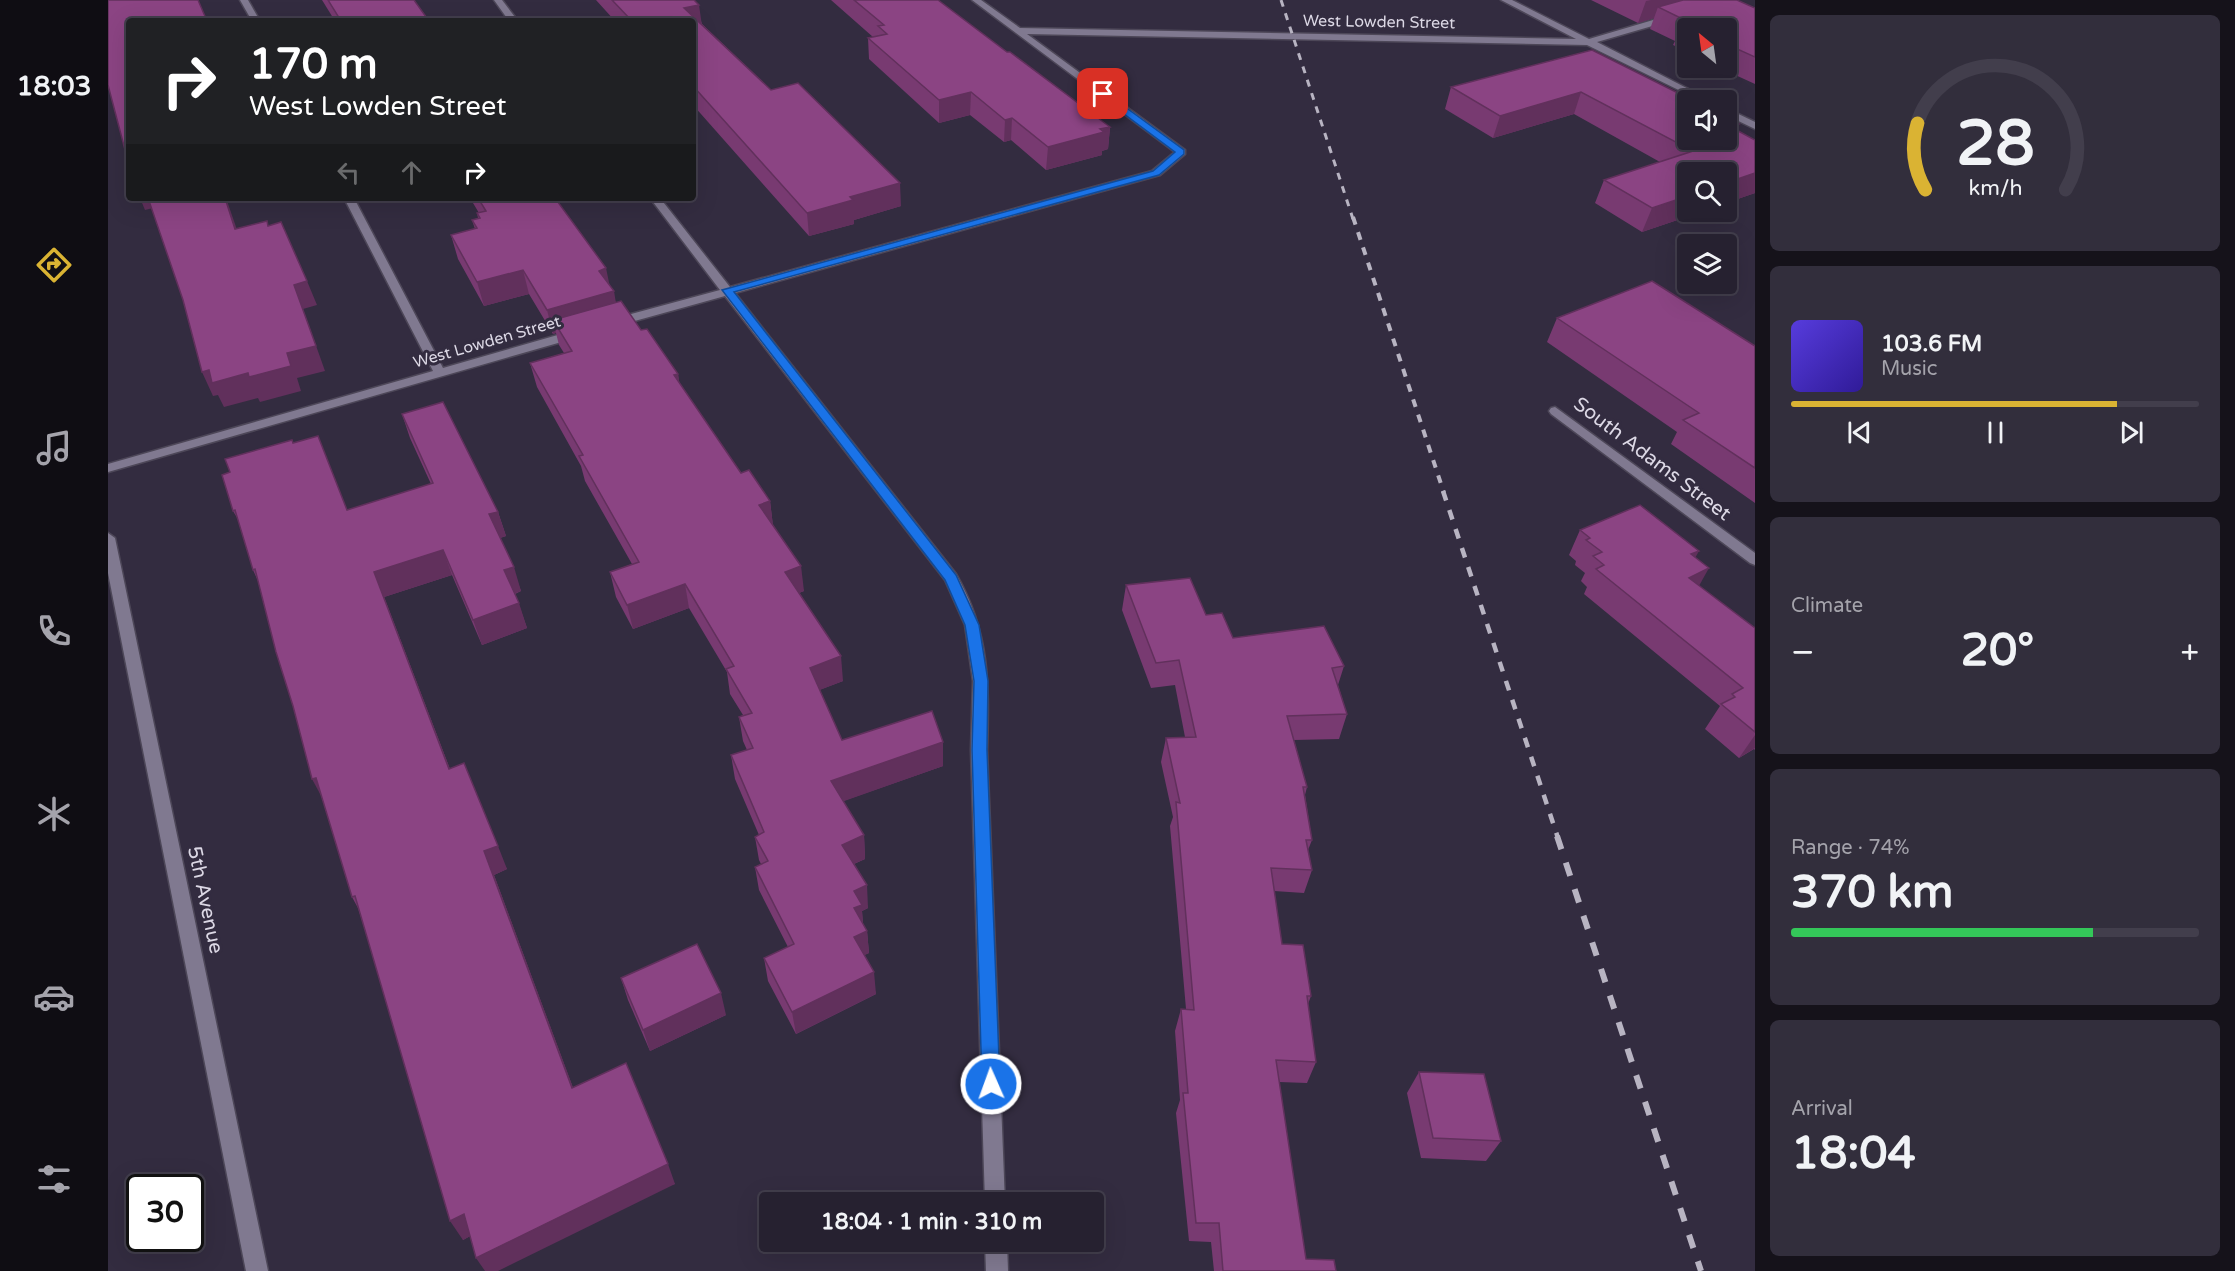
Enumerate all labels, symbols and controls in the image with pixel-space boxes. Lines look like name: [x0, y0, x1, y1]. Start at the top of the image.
street label: West Lowden Street: [1303, 11, 1455, 33]
north arrow: [1677, 18, 1737, 78]
map controls: [1677, 18, 1737, 294]
text: 170 m: [249, 39, 378, 90]
icon: right: [150, 42, 228, 120]
pin: [1077, 68, 1128, 119]
text: 18:03: [17, 70, 91, 103]
icon: arrive: [1086, 77, 1119, 110]
text: West Lowden Street: [249, 90, 506, 123]
button: sound: [1677, 90, 1737, 150]
text: 28: [1956, 107, 2034, 182]
icon: left: [332, 156, 365, 189]
icon: ahead: [395, 156, 428, 189]
icon: right: [458, 156, 491, 189]
button: search: [1677, 162, 1737, 222]
text: km/h: [1968, 175, 2022, 201]
button: layers: [1677, 234, 1737, 294]
icon: directions: [33, 244, 75, 286]
street label: West Lowden Street: [411, 311, 563, 373]
text: 103.6 FM: [1881, 331, 1982, 357]
text: Music: [1881, 357, 1937, 381]
street label: South Adams Street: [1569, 392, 1736, 526]
icon: previous: [1843, 416, 1876, 449]
icon: pause: [1979, 416, 2012, 449]
icon: next: [2115, 416, 2148, 449]
icon: music: [33, 427, 75, 469]
text: Climate: [1791, 594, 1863, 618]
icon: phone: [33, 610, 75, 652]
text: 20°: [1961, 624, 2034, 678]
text: −: [1791, 633, 1815, 672]
text: +: [2180, 633, 2199, 672]
icon: climate: [33, 793, 75, 835]
text: Range · 74%: [1791, 836, 1910, 860]
street label: 5th Avenue: [182, 844, 228, 956]
text: 370 km: [1791, 866, 1953, 920]
icon: car: [33, 976, 75, 1018]
position arrow: [959, 1052, 1023, 1116]
text: Arrival: [1791, 1097, 1853, 1121]
text: 18:04: [1791, 1127, 1916, 1181]
icon: filters: [33, 1158, 75, 1200]
speed limit sign: 30: [126, 1174, 204, 1252]
text: 18:04 · 1 min · 310 m: [821, 1209, 1042, 1235]

